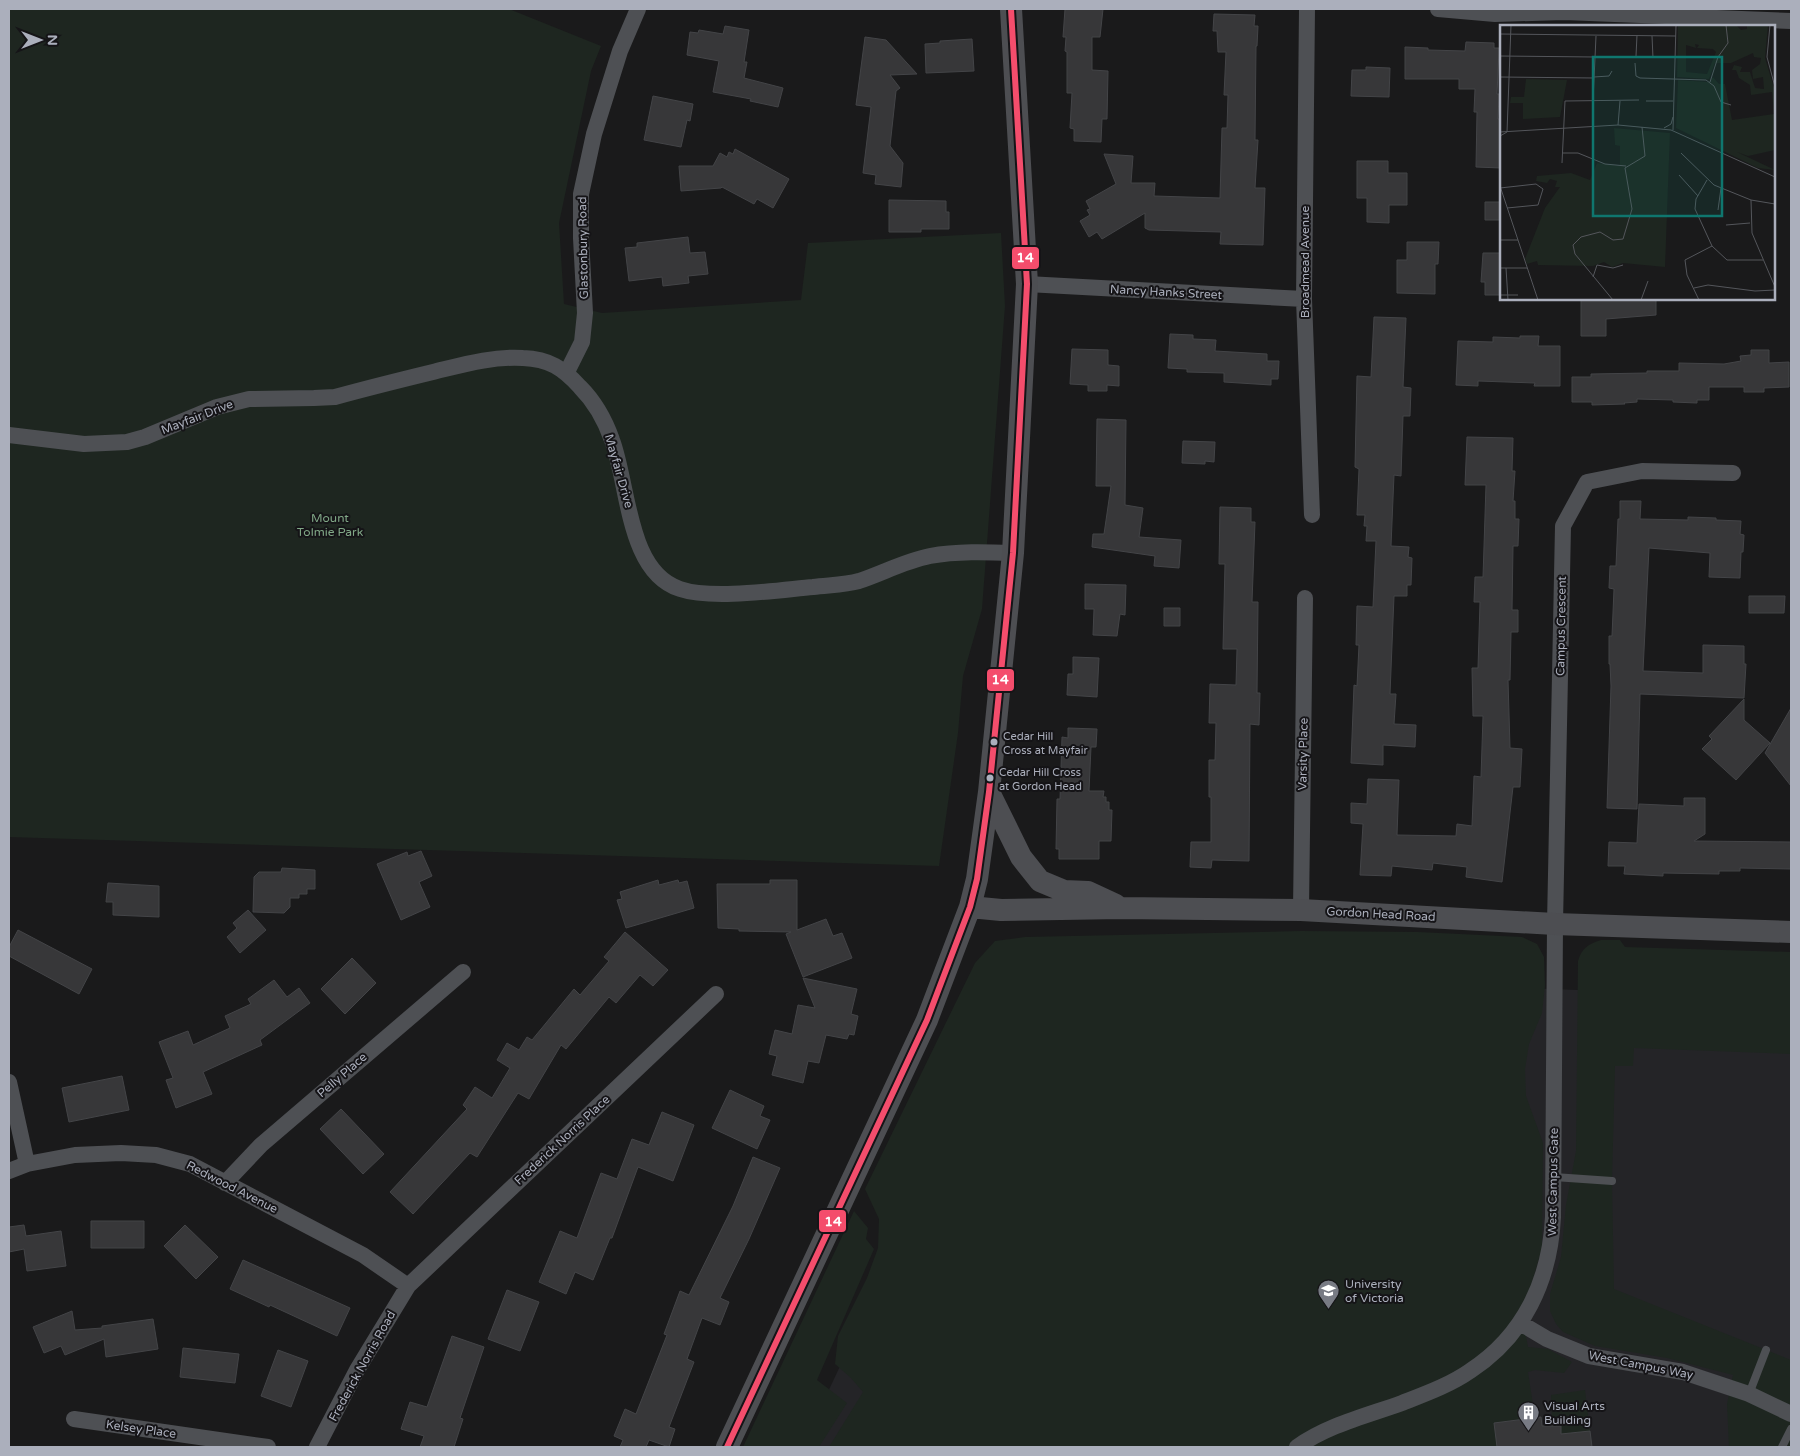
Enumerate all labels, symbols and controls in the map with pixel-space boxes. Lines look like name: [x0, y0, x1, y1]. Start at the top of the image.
north arrow: [15, 15, 65, 65]
inset map: [1500, 25, 1775, 300]
text: N: [44, 34, 61, 46]
street label: Glastonbury Road: [575, 196, 591, 300]
street label: Broadmead Avenue: [1298, 206, 1312, 318]
line badge: 14: [1011, 246, 1040, 270]
text: 14: [1016, 249, 1034, 266]
street label: Nancy Hanks Street: [1109, 282, 1223, 302]
street label: Mayfair Drive: [159, 397, 235, 437]
street label: Mayfair Drive: [602, 433, 636, 510]
park label: Mount Tolmie Park: [297, 511, 364, 539]
street label: Campus Crescent: [1553, 575, 1569, 676]
line badge: 14: [986, 668, 1015, 692]
text: 14: [991, 671, 1009, 688]
street label: Varsity Place: [1295, 717, 1311, 790]
place label: Cedar Hill Cross at Mayfair: [1003, 730, 1088, 757]
marker: Cedar Hill Cross at Mayfair: [989, 737, 999, 747]
place label: Cedar Hill Cross at Gordon Head: [999, 766, 1082, 793]
marker: Cedar Hill Cross at Gordon Head: [985, 773, 995, 783]
street label: Gordon Head Road: [1326, 904, 1436, 924]
street label: Pelly Place: [314, 1050, 370, 1100]
street label: Frederick Norris Place: [512, 1092, 613, 1188]
street label: West Campus Gate: [1545, 1127, 1561, 1236]
street label: Redwood Avenue: [184, 1158, 280, 1216]
line badge: 14: [818, 1209, 847, 1233]
text: 14: [824, 1213, 842, 1230]
place label: University of Victoria: [1345, 1277, 1404, 1305]
school or university icon: University of Victoria: [1317, 1279, 1341, 1310]
street label: Frederick Norris Road: [326, 1308, 398, 1424]
street label: West Campus Way: [1587, 1348, 1695, 1382]
place label: Visual Arts Building: [1544, 1399, 1605, 1427]
building icon: Visual Arts Building: [1516, 1401, 1540, 1432]
street label: Kelsey Place: [105, 1417, 177, 1441]

